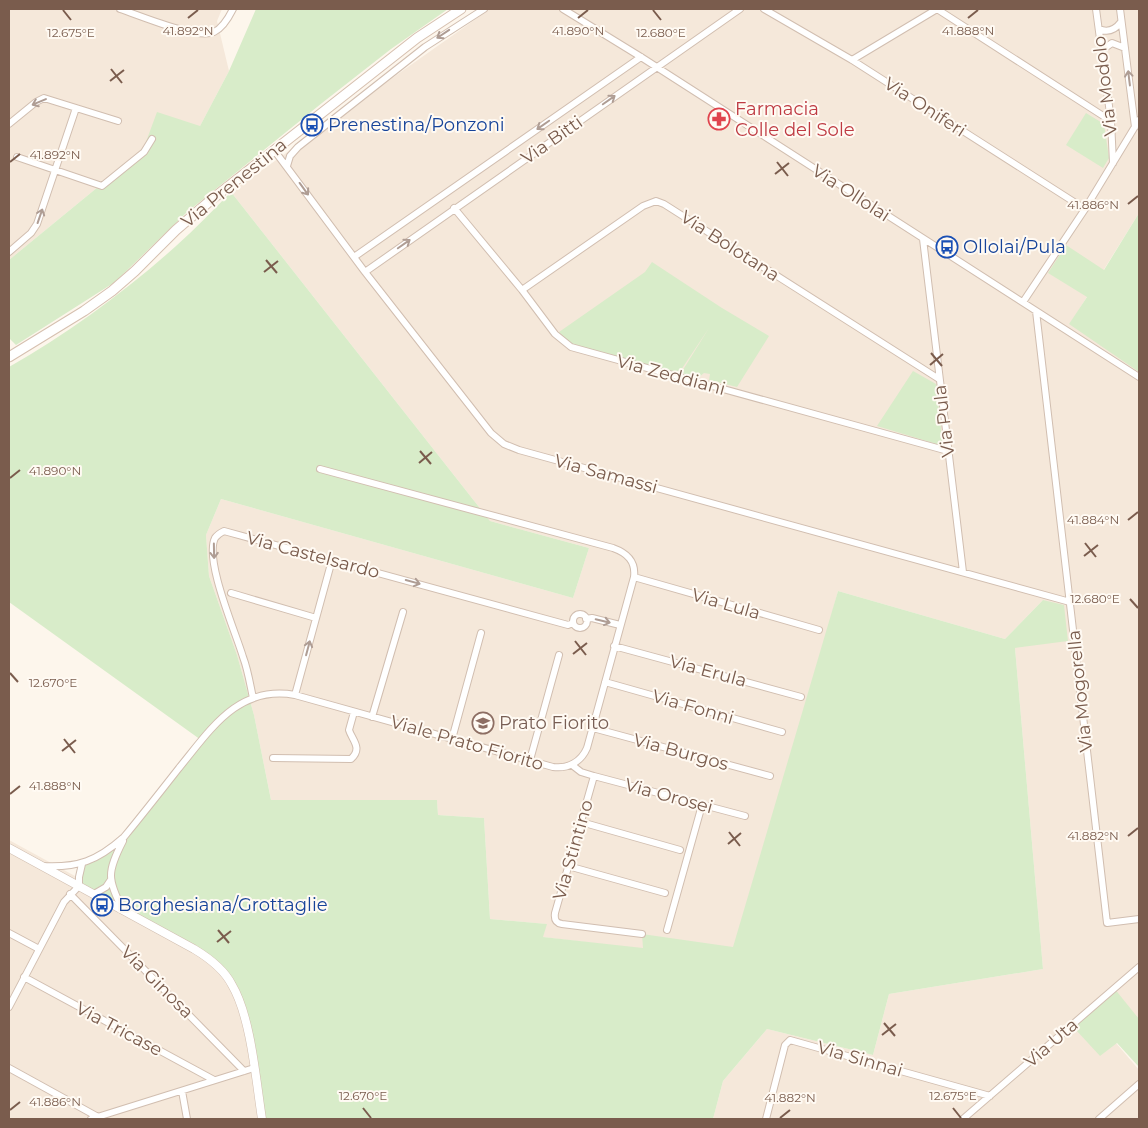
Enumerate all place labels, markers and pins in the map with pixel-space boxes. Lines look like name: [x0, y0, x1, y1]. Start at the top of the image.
place label: Farmacia Colle del Sole: [735, 98, 855, 141]
pharmacy icon: Farmacia Colle del Sole: [707, 107, 731, 131]
bus stop icon: Prenestina/Ponzoni: [300, 113, 324, 137]
place label: Prenestina/Ponzoni: [328, 114, 505, 136]
bus stop icon: Ollolai/Pula: [935, 235, 959, 259]
place label: Ollolai/Pula: [963, 236, 1066, 258]
school or university icon: Prato Fiorito: [471, 711, 495, 735]
place label: Prato Fiorito: [499, 712, 609, 734]
bus stop icon: Borghesiana/Grottaglie: [90, 893, 114, 917]
place label: Borghesiana/Grottaglie: [118, 894, 328, 916]

